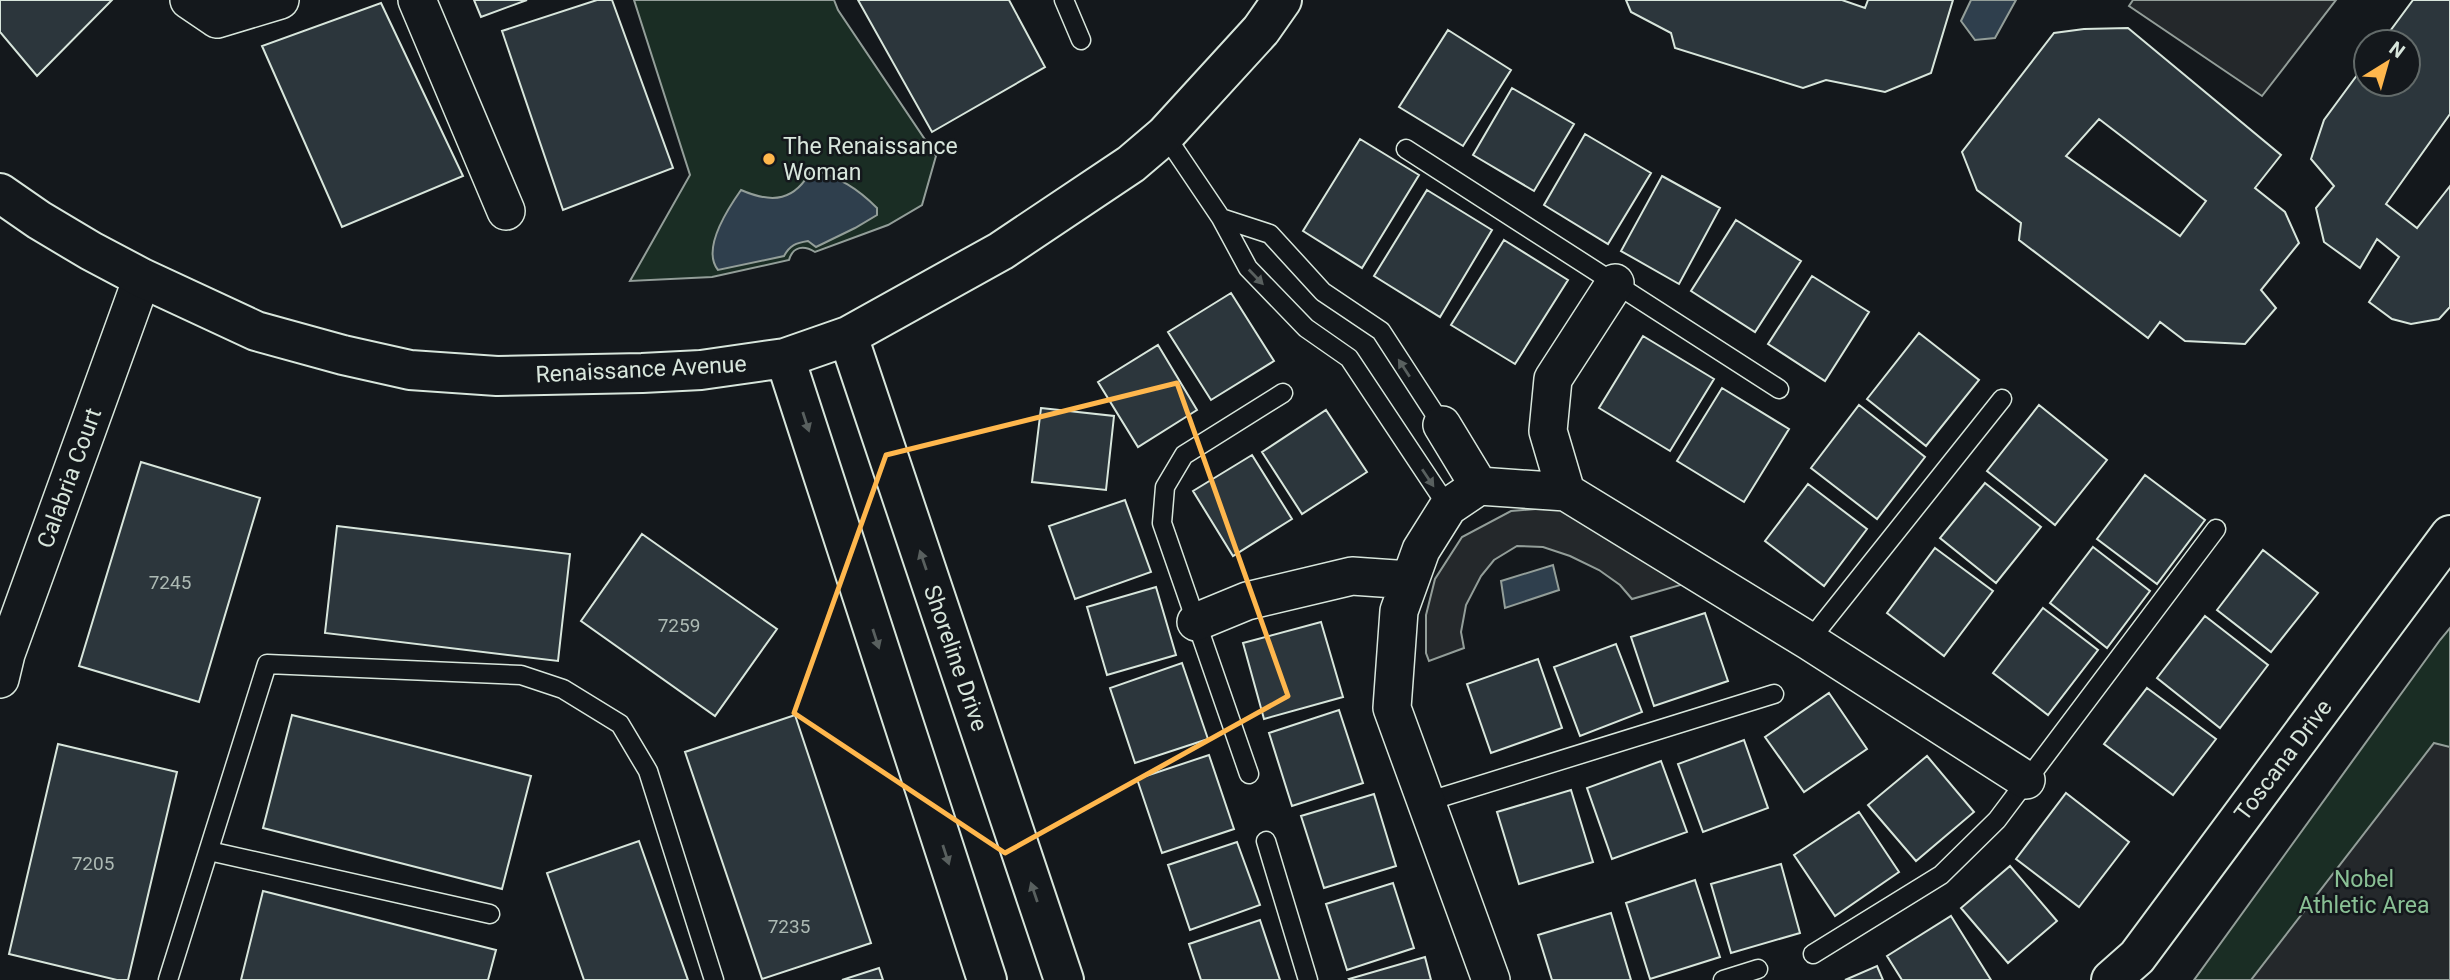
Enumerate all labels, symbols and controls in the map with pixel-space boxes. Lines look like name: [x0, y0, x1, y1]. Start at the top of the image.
north arrow: [2352, 28, 2422, 98]
text: N: [2385, 37, 2409, 63]
place label: The Renaissance Woman: [783, 133, 958, 186]
marker: The Renaissance Woman: [761, 151, 777, 167]
one-way arrow: [1247, 268, 1264, 285]
street label: Renaissance Avenue: [535, 350, 747, 389]
one-way arrow: [1398, 358, 1411, 377]
street label: Calabria Court: [32, 405, 107, 552]
one-way arrow: [801, 412, 812, 433]
one-way arrow: [1421, 468, 1434, 487]
one-way arrow: [917, 549, 928, 570]
house number: 7245: [149, 571, 191, 594]
street label: Shoreline Drive: [918, 582, 993, 735]
house number: 7259: [658, 614, 700, 637]
one-way arrow: [871, 629, 882, 650]
street label: Toscana Drive: [2229, 694, 2338, 826]
one-way arrow: [942, 845, 952, 866]
house number: 7205: [72, 852, 114, 875]
park label: Nobel Athletic Area: [2299, 866, 2429, 919]
one-way arrow: [1028, 881, 1039, 902]
house number: 7235: [768, 915, 810, 938]

